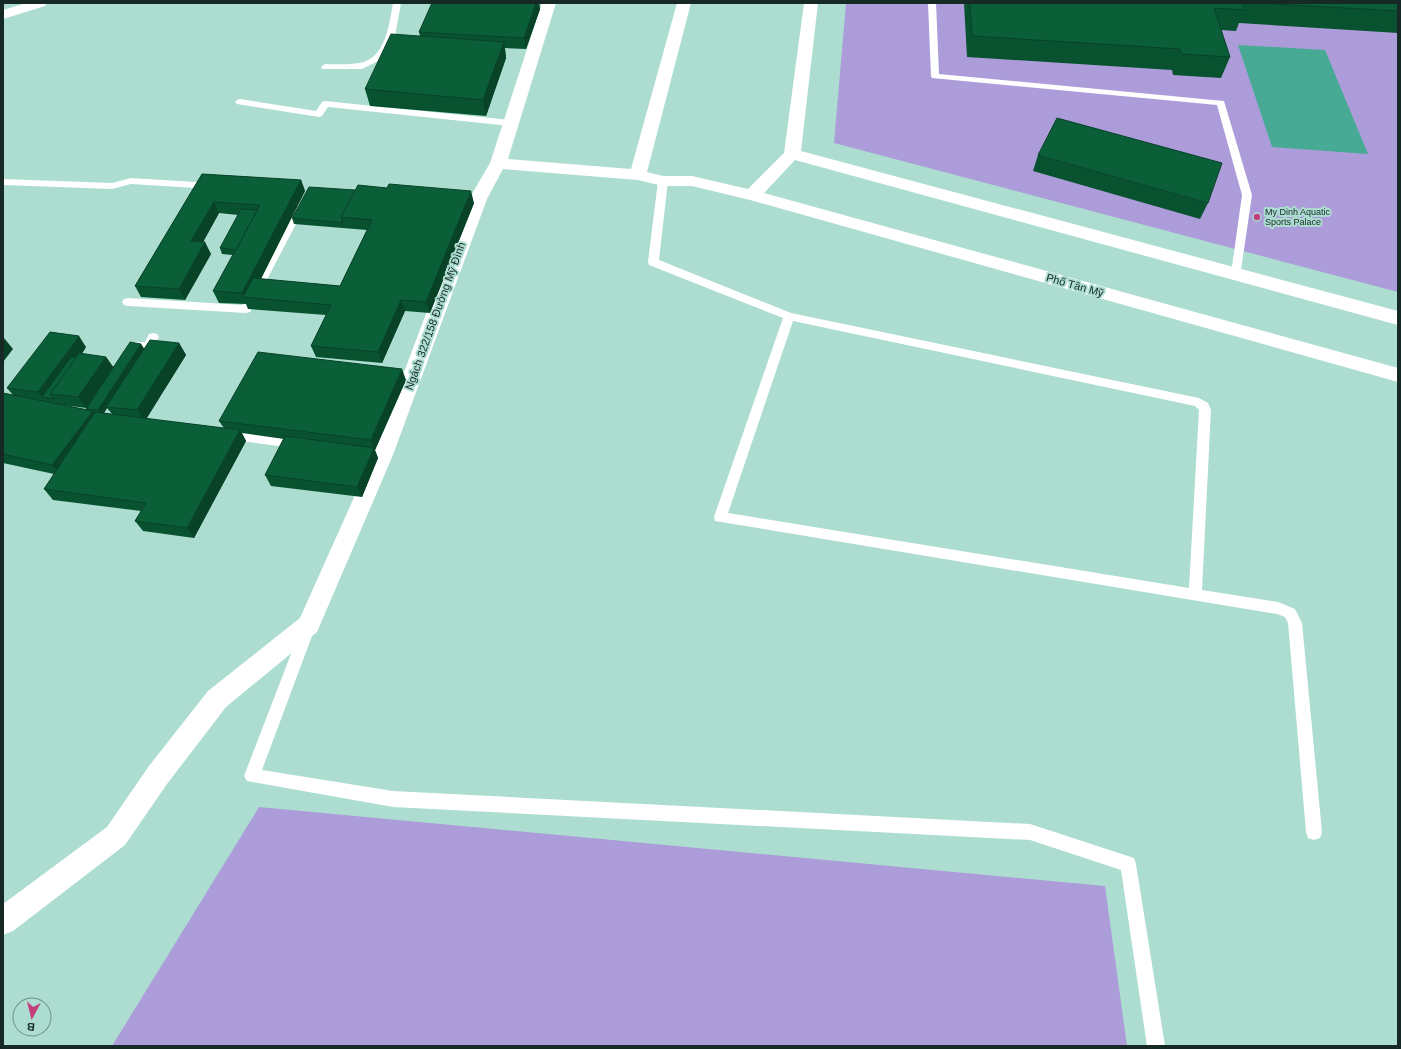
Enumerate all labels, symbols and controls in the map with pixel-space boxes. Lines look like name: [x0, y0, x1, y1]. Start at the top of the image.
place label: My Dinh Aquatic Sports Palace: [1265, 207, 1331, 227]
marker: My Dinh Aquatic Sports Palace: [1252, 212, 1262, 222]
street label: Ngách 322/158 Đường Mỹ Đình: [403, 240, 467, 392]
street label: Phố Tân Mỹ: [1045, 271, 1106, 299]
north arrow: [12, 997, 52, 1037]
text: B: [26, 1020, 35, 1033]

